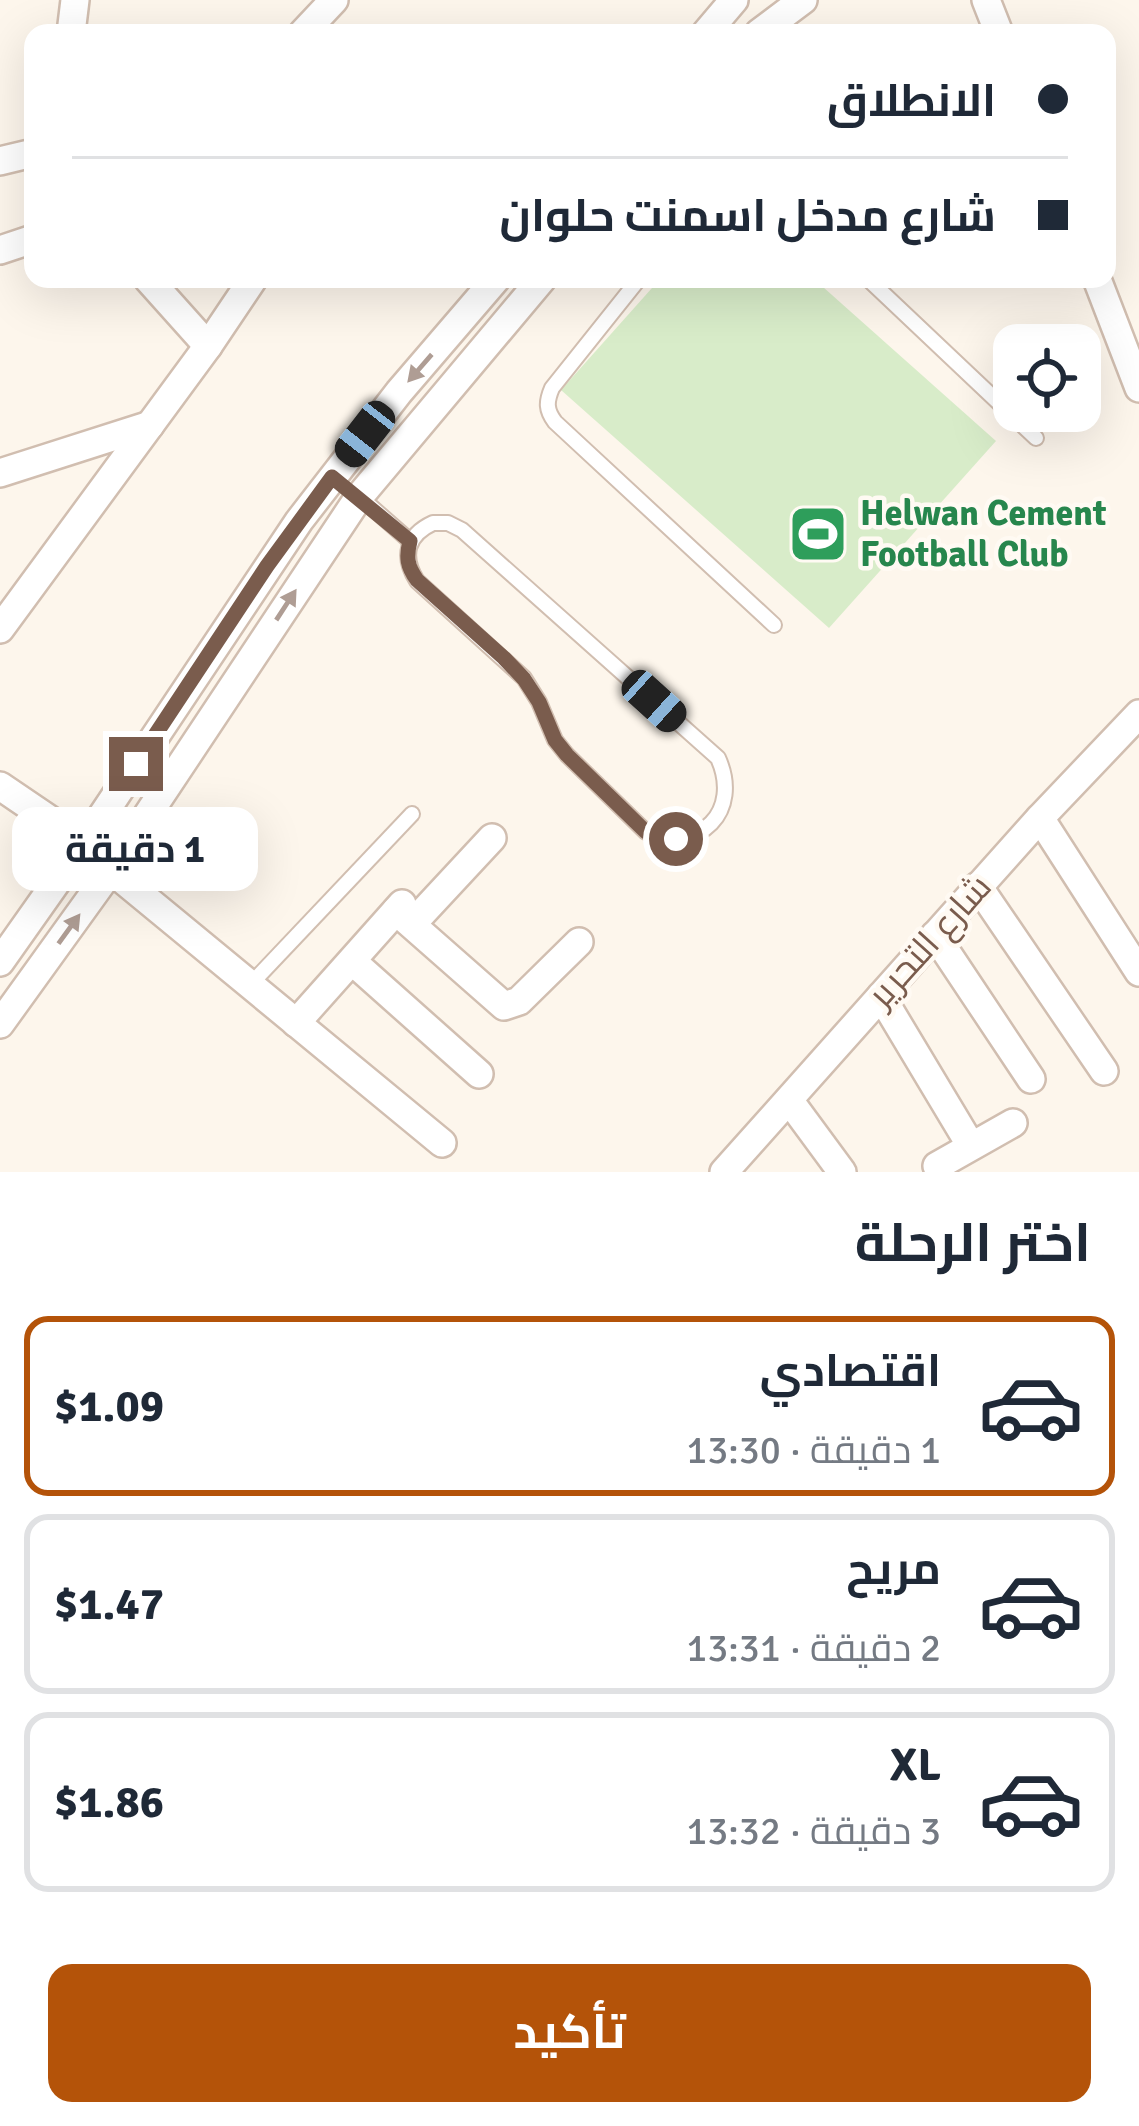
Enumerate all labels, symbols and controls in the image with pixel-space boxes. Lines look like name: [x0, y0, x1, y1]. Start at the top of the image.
text: الانطلاق: [827, 74, 996, 129]
text: شارع مدخل اسمنت حلوان: [500, 189, 996, 244]
map controls: [993, 324, 1101, 432]
button: locate: [993, 324, 1101, 432]
one-way arrow: [407, 353, 433, 383]
car: [329, 395, 401, 473]
place label: Helwan Cement Football Club: [860, 491, 1107, 577]
sports icon: Helwan Cement Football Club: [787, 503, 849, 565]
one-way arrow: [274, 589, 296, 621]
car: [615, 664, 693, 738]
route end: [109, 737, 163, 791]
callout: 1 دقيقة: [13, 806, 259, 890]
route start: [649, 812, 703, 866]
text: 1 دقيقة: [65, 825, 205, 873]
street label: شارع التحرير: [857, 865, 1002, 1019]
one-way arrow: [56, 913, 80, 945]
text: اختر الرحلة: [855, 1210, 1091, 1277]
text: اقتصادي: [760, 1344, 941, 1399]
icon: car: [977, 1352, 1085, 1460]
text: $1.09: [54, 1379, 164, 1434]
text: 1 دقيقة · 13:30: [686, 1426, 941, 1474]
text: مريح: [846, 1542, 941, 1597]
icon: car: [977, 1550, 1085, 1658]
text: $1.47: [54, 1577, 164, 1632]
text: 2 دقيقة · 13:31: [686, 1624, 941, 1672]
text: XL: [890, 1738, 941, 1793]
icon: car: [977, 1748, 1085, 1856]
text: $1.86: [54, 1775, 164, 1830]
text: 3 دقيقة · 13:32: [686, 1807, 941, 1855]
button: تأكيد: [48, 1964, 1091, 2102]

